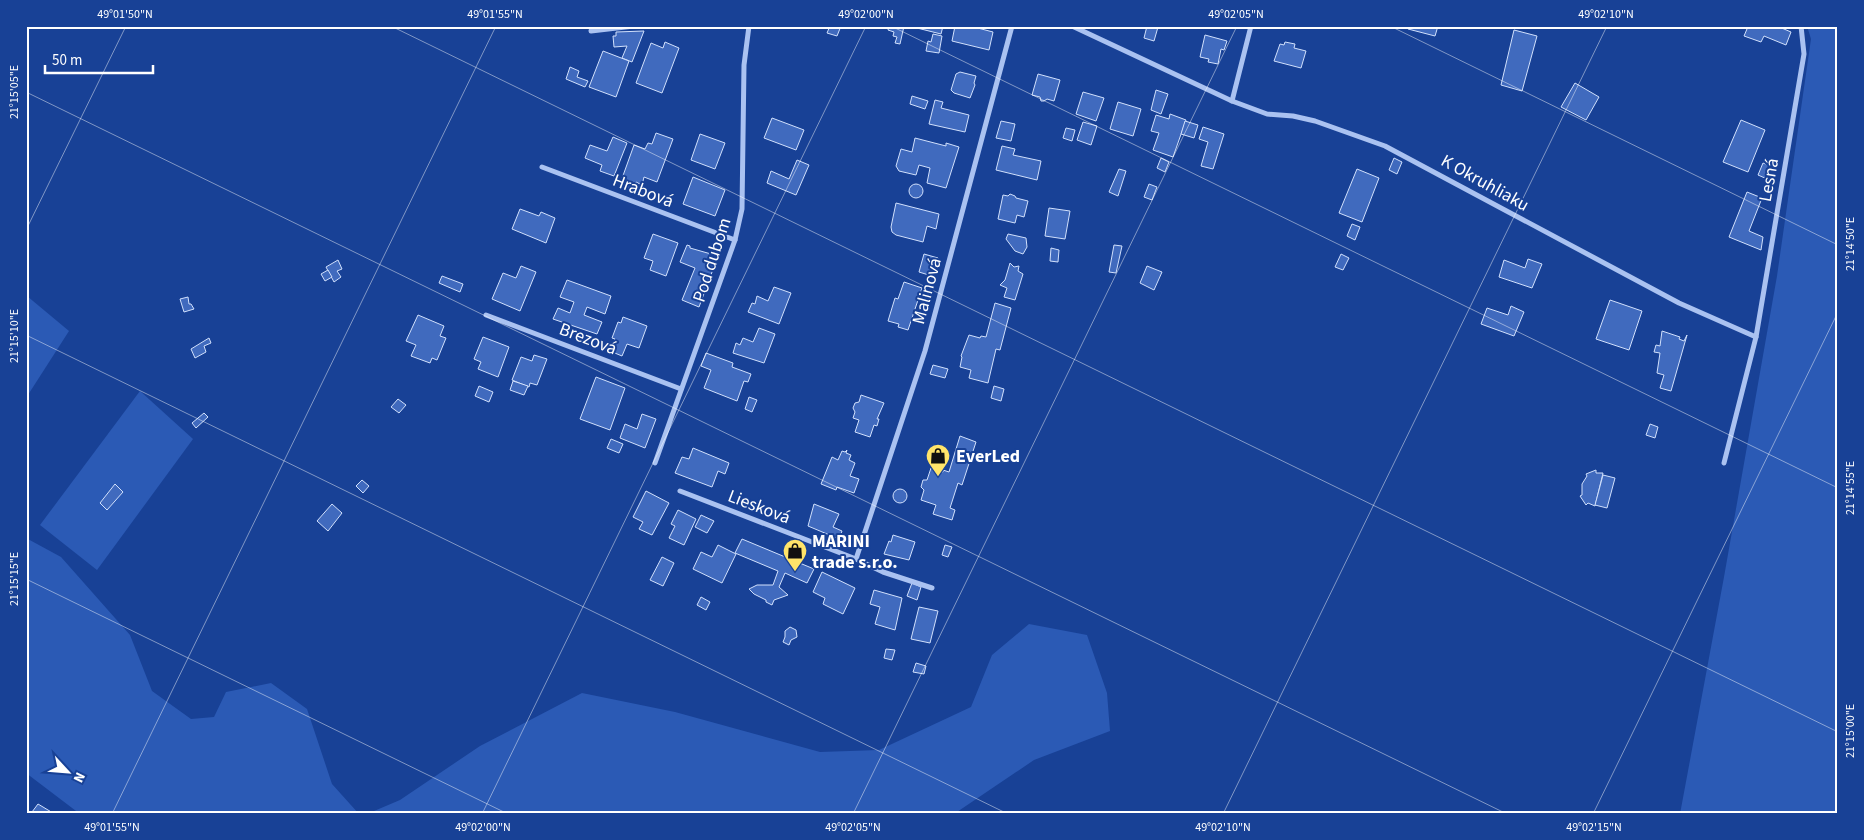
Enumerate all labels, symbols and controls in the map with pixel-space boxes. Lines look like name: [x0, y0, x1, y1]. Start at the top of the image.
text: 49°01'50"N: [97, 6, 153, 23]
text: 49°01'55"N: [467, 6, 523, 23]
text: 49°02'00"N: [838, 6, 894, 23]
text: 49°02'05"N: [1208, 6, 1264, 23]
text: 49°02'10"N: [1578, 6, 1634, 23]
scale bar: [45, 42, 152, 74]
text: 50 m: [52, 50, 82, 71]
text: 21°15'05"E: [6, 65, 23, 119]
street label: K Okruhliaku: [1436, 148, 1534, 218]
street label: Lesná: [1753, 156, 1785, 204]
street label: Hrabová: [609, 168, 677, 214]
street label: Pod dubom: [687, 215, 737, 305]
text: 21°14'50"E: [1842, 217, 1859, 271]
street label: Malinová: [906, 255, 948, 327]
text: 21°15'10"E: [6, 309, 23, 363]
street label: Brezová: [556, 317, 620, 361]
shop icon: EverLed: [925, 443, 951, 477]
place label: EverLed: [956, 444, 1020, 469]
text: 21°14'55"E: [1842, 461, 1859, 515]
street label: Liesková: [724, 484, 794, 530]
place label: MARINI trade s.r.o.: [812, 529, 898, 575]
shop icon: MARINI trade s.r.o.: [782, 538, 808, 572]
text: 21°15'15"E: [6, 552, 23, 606]
text: 21°15'00"E: [1842, 704, 1859, 758]
north arrow: [42, 748, 92, 798]
text: N: [68, 769, 90, 786]
text: 49°01'55"N: [84, 819, 140, 836]
text: 49°02'00"N: [455, 819, 511, 836]
text: 49°02'05"N: [825, 819, 881, 836]
text: 49°02'10"N: [1195, 819, 1251, 836]
text: 49°02'15"N: [1566, 819, 1622, 836]

